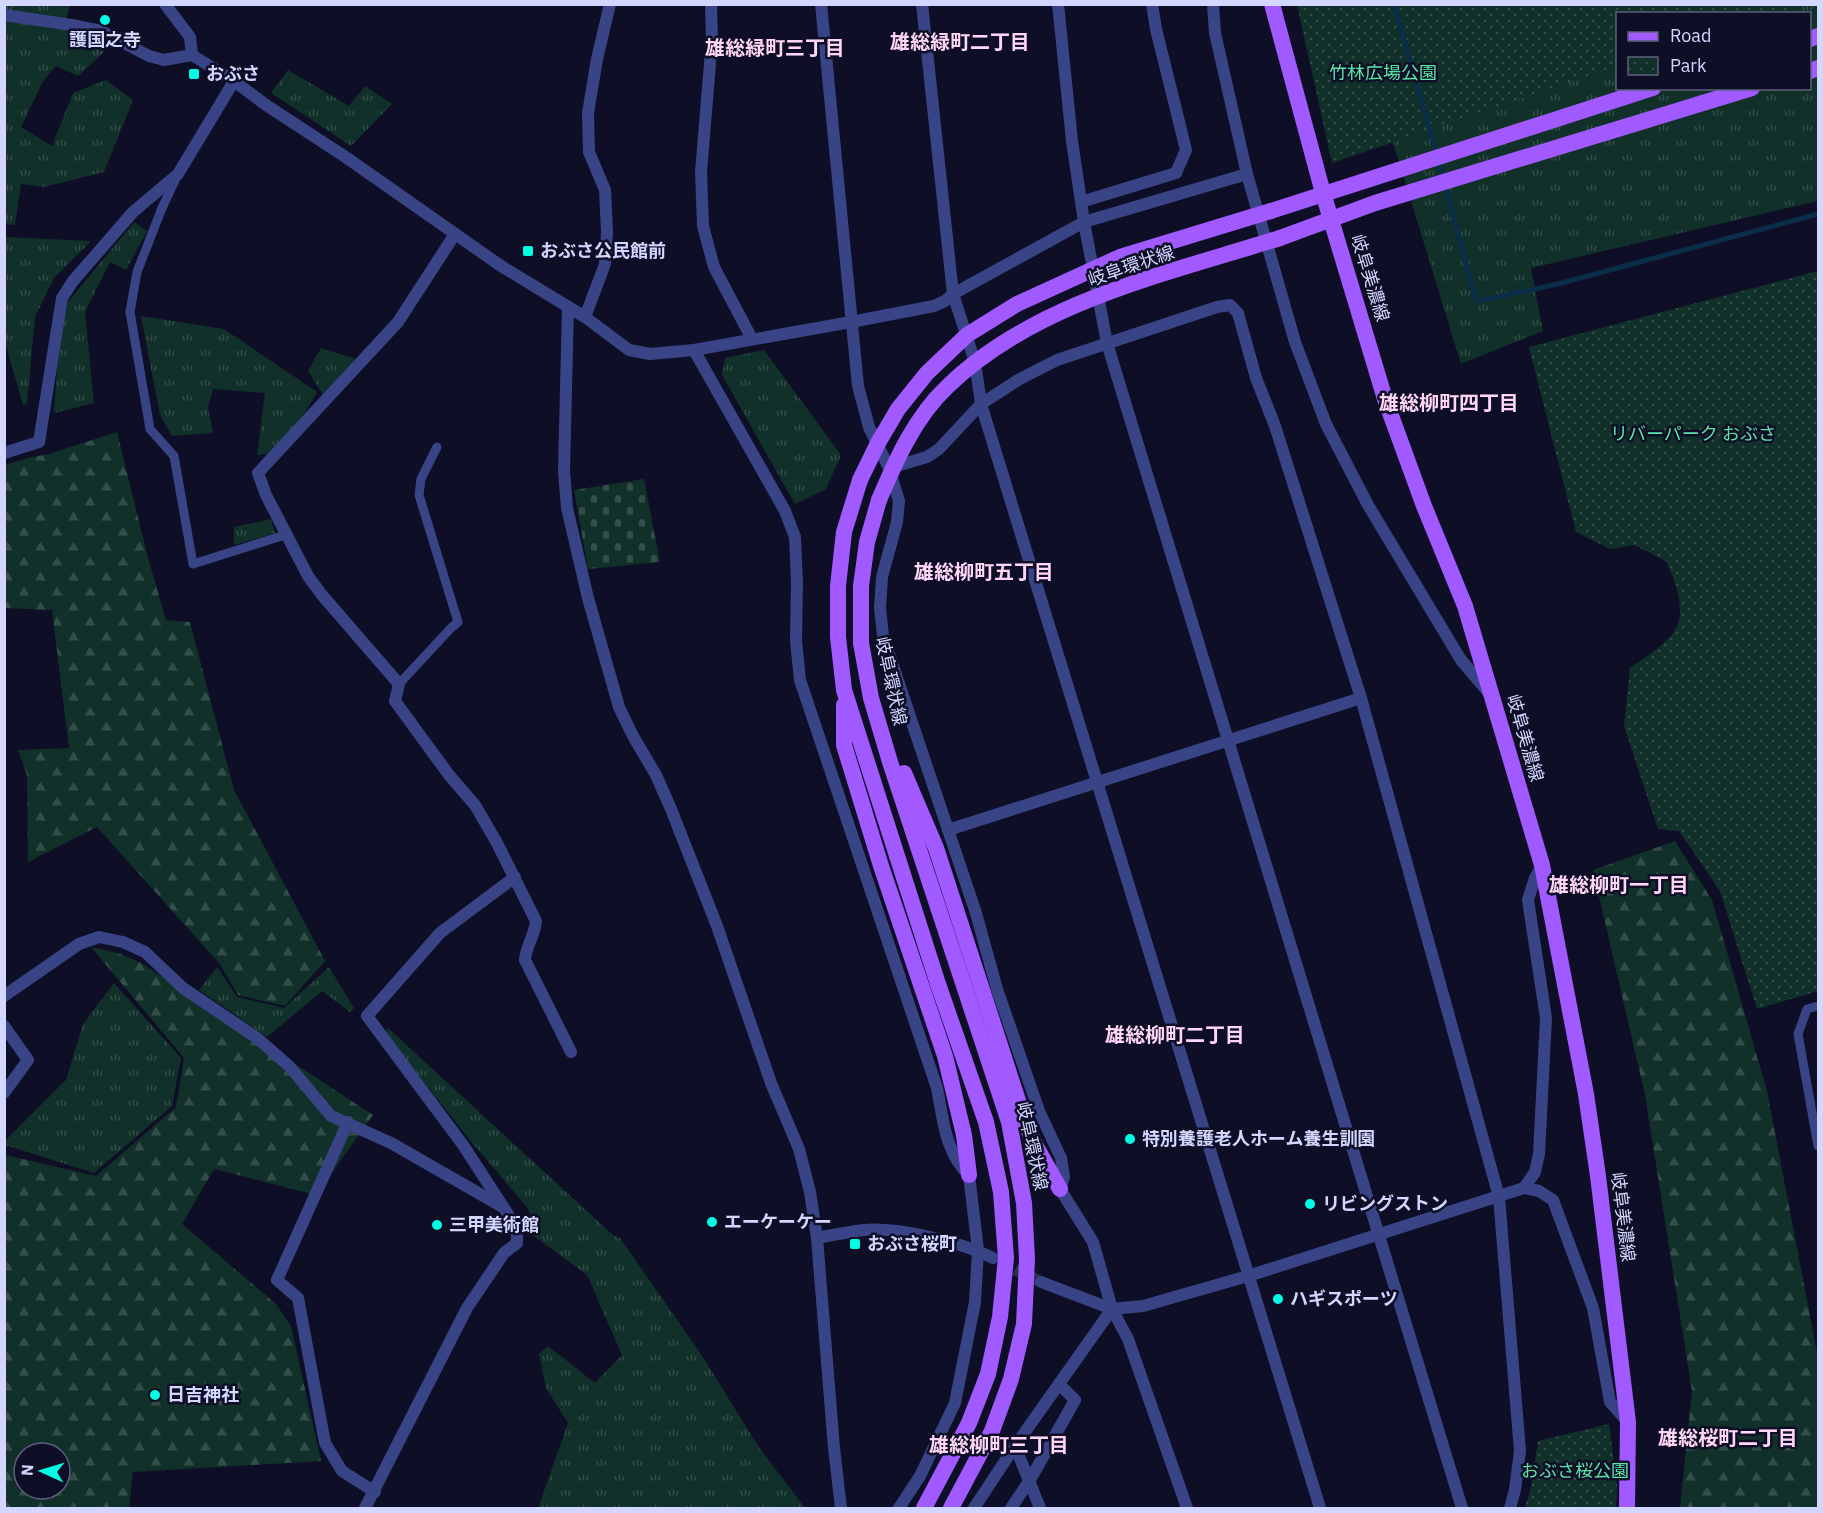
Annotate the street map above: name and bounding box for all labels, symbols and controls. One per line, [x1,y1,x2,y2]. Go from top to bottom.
legend [1616,12,1811,90]
marker: 護国之寺 [98,13,112,27]
text: Road [1670,24,1711,47]
place label: 護国之寺 [69,28,141,51]
district label: 雄総緑町二丁目 [890,28,1030,55]
district label: 雄総緑町三丁目 [705,34,845,61]
text: Park [1670,54,1707,77]
park label: 竹林広場公園 [1329,61,1437,84]
place label: おぶさ [206,62,260,85]
marker: おぶさ [187,67,201,81]
street label: 岐阜美濃線 [1346,231,1395,324]
place label: おぶさ公民館前 [540,239,666,262]
street label: 岐阜環状線 [1085,240,1177,291]
marker: おぶさ公民館前 [521,244,535,258]
district label: 雄総柳町四丁目 [1379,389,1519,416]
park label: リバーパーク おぶさ [1610,422,1776,445]
district label: 雄総柳町五丁目 [914,558,1054,585]
street label: 岐阜環状線 [871,634,912,727]
street label: 岐阜美濃線 [1502,691,1549,784]
district label: 雄総柳町一丁目 [1549,871,1689,898]
district label: 雄総柳町二丁目 [1105,1021,1245,1048]
street label: 岐阜環状線 [1012,1099,1053,1192]
place label: 特別養護老人ホーム養生訓園 [1142,1127,1375,1150]
marker: 特別養護老人ホーム養生訓園 [1123,1132,1137,1146]
street label: 岐阜美濃線 [1607,1171,1640,1263]
place label: リビングストン [1322,1192,1448,1215]
marker: リビングストン [1303,1197,1317,1211]
place label: エーケーケー [724,1210,832,1233]
place label: 三甲美術館 [449,1213,539,1236]
marker: エーケーケー [705,1215,719,1229]
marker: 三甲美術館 [430,1218,444,1232]
place label: おぶさ桜町 [867,1232,957,1255]
marker: おぶさ桜町 [848,1237,862,1251]
place label: ハギスポーツ [1290,1287,1398,1310]
marker: ハギスポーツ [1271,1292,1285,1306]
place label: 日吉神社 [167,1383,239,1406]
marker: 日吉神社 [148,1388,162,1402]
district label: 雄総桜町二丁目 [1658,1424,1798,1451]
district label: 雄総柳町三丁目 [929,1431,1069,1458]
north arrow [12,1441,72,1501]
park label: おぶさ桜公園 [1521,1459,1629,1482]
text: N [17,1463,37,1476]

